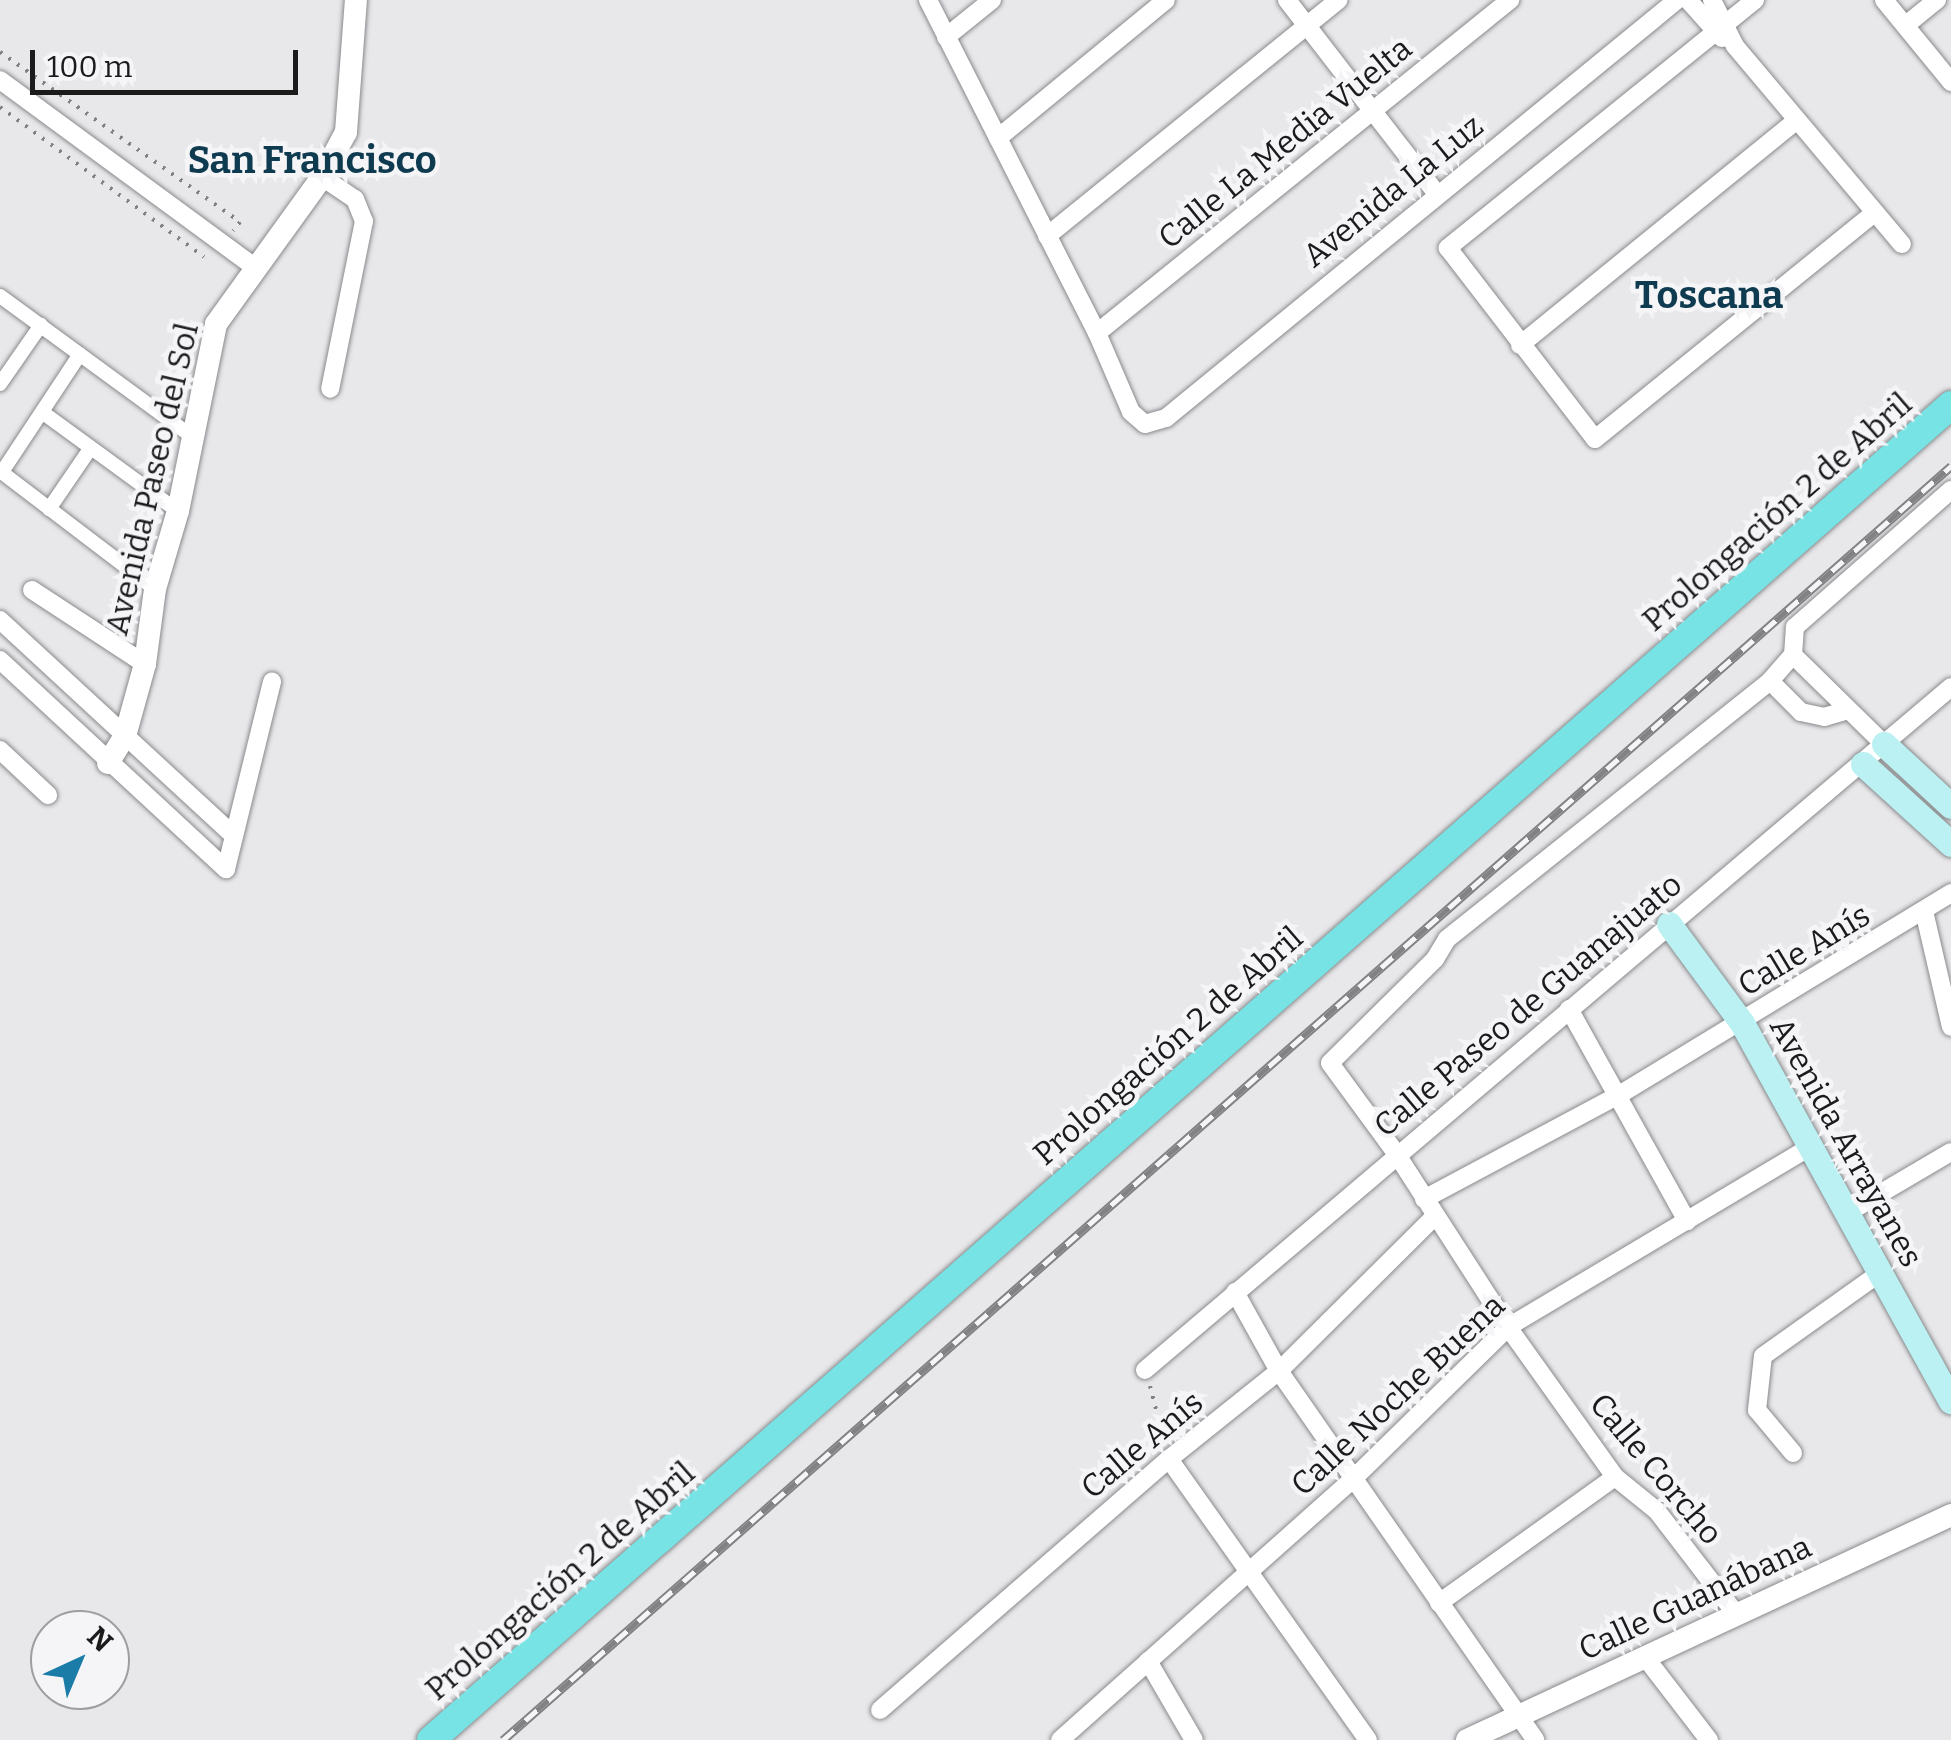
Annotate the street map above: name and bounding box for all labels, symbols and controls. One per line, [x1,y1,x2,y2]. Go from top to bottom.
street label: Calle La Media Vuelta [1151,29,1419,257]
scale bar [35,30,302,92]
text: 100 m [47,49,132,85]
street label: Avenida La Luz [1295,107,1491,275]
district label: San Francisco [187,138,437,184]
district label: Toscana [1635,273,1783,319]
street label: Avenida Paseo del Sol [97,319,207,639]
street label: Prolongación 2 de Abril [1635,385,1919,639]
street label: Calle Paseo de Guanajuato [1366,865,1690,1145]
street label: Calle Anís [1731,896,1877,1004]
street label: Prolongación 2 de Abril [1026,919,1310,1173]
street label: Avenida Arrayanes [1761,1010,1931,1274]
street label: Calle Noche Buena [1283,1286,1513,1504]
street label: Calle Anís [1073,1383,1211,1507]
street label: Calle Corcho [1582,1386,1730,1552]
street label: Prolongación 2 de Abril [418,1454,702,1708]
street label: Calle Guanábana [1573,1527,1817,1669]
north arrow [30,1610,130,1710]
text: N [81,1620,119,1659]

